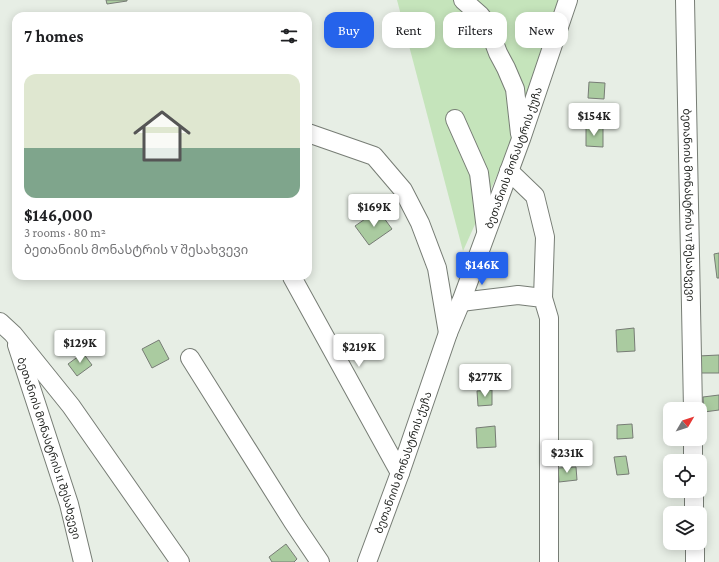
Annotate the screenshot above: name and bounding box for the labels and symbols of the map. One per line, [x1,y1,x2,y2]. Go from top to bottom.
street label: ბეთანიის მონასტრის ქუჩა [483,85,544,230]
pin: $154K [566,103,622,137]
street label: ბეთანიის მონასტრის VI შესახვევი [680,108,697,302]
pin: $169K [346,194,402,228]
pin: $146K [454,252,510,286]
pin: $129K [52,330,108,364]
pin: $219K [331,334,387,368]
street label: ბეთანიის მონასტრის II შესახვევი [15,355,83,540]
pin: $277K [457,364,513,398]
street label: ბეთანიის მონასტრის ქუჩა [372,390,434,535]
north arrow [663,402,707,446]
pin: $231K [539,440,595,474]

